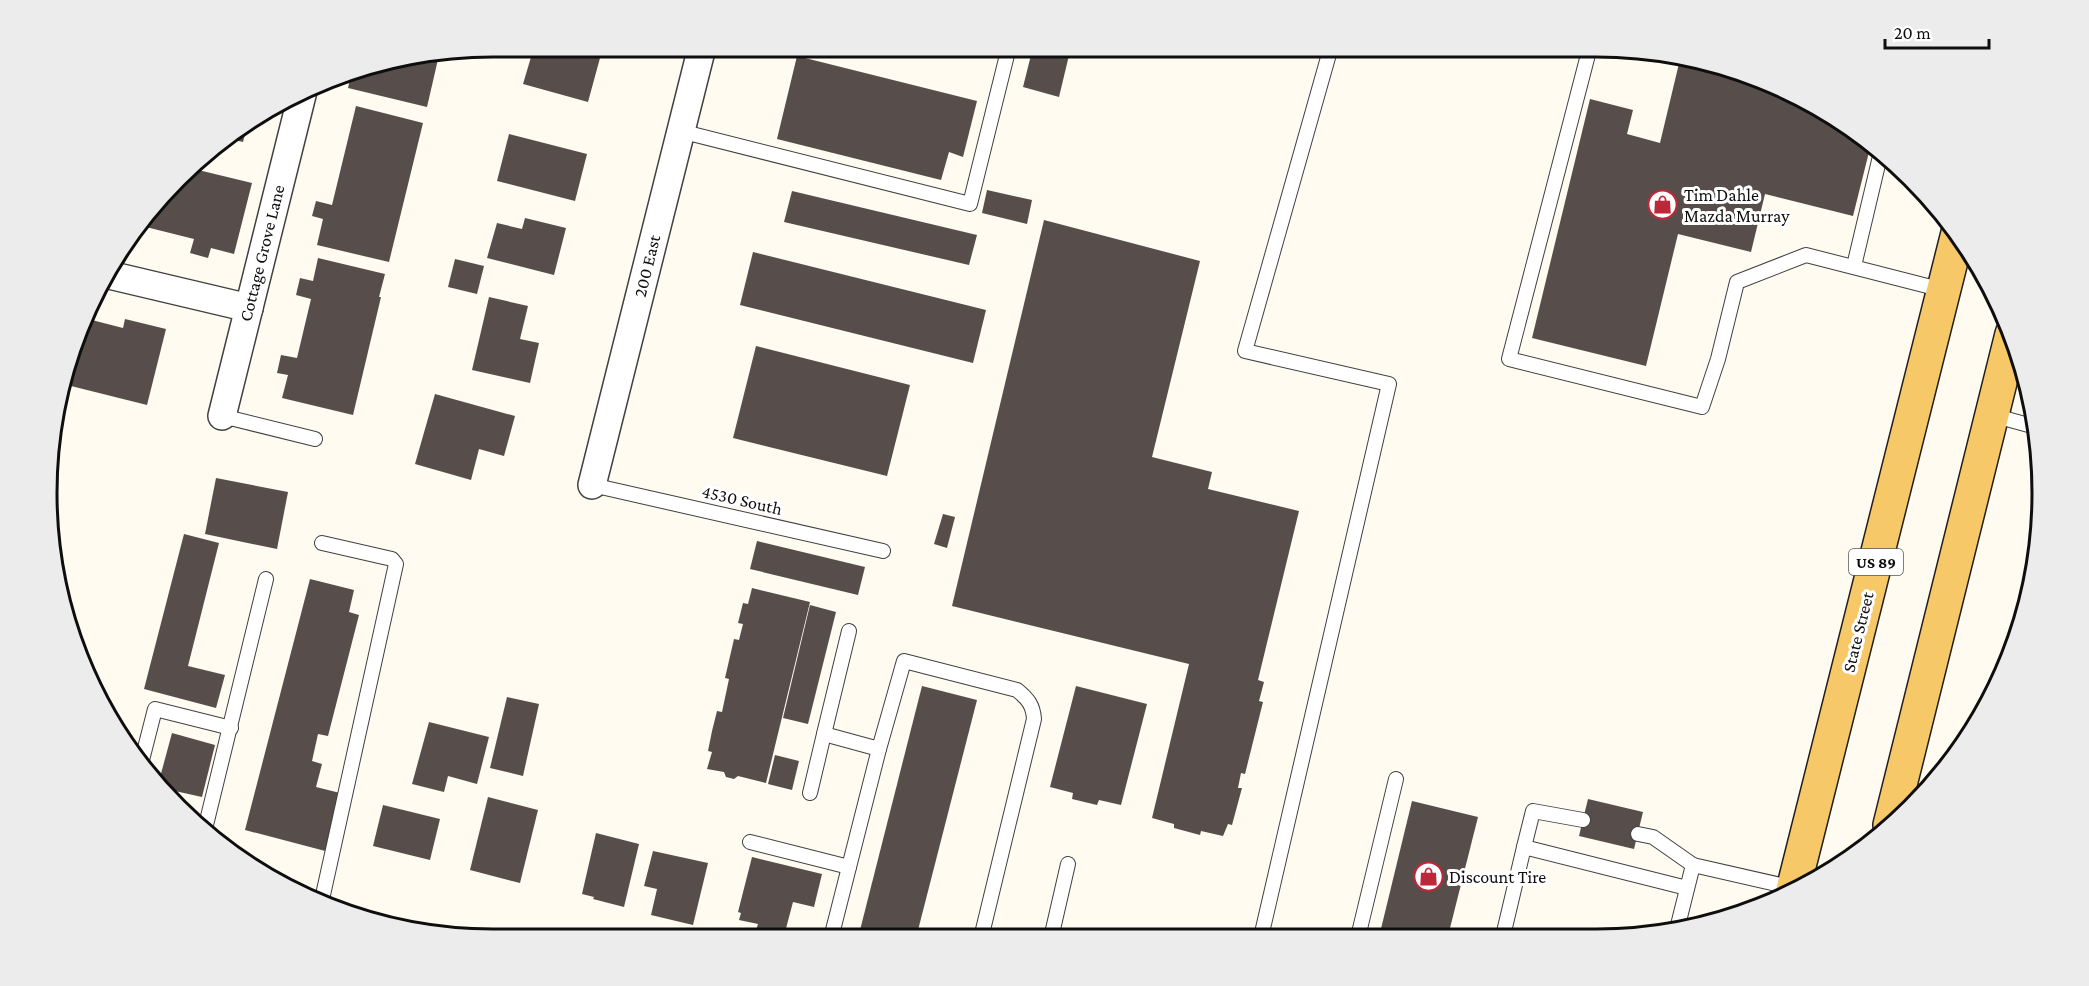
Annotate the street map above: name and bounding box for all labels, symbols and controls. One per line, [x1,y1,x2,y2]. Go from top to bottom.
scale bar [1885,12,1988,50]
text: 20 m [1894,23,1931,43]
street label: Cottage Grove Lane [235,183,289,323]
place label: Tim Dahle Mazda Murray [1684,185,1790,226]
shop icon: Tim Dahle Mazda Murray [1647,189,1679,221]
street label: 200 East [630,232,665,299]
street label: 4530 South [700,481,784,519]
road number: US 89 [1849,549,1903,575]
street label: State Street [1838,589,1878,674]
shop icon: Discount Tire [1412,861,1444,893]
place label: Discount Tire [1449,867,1546,887]

